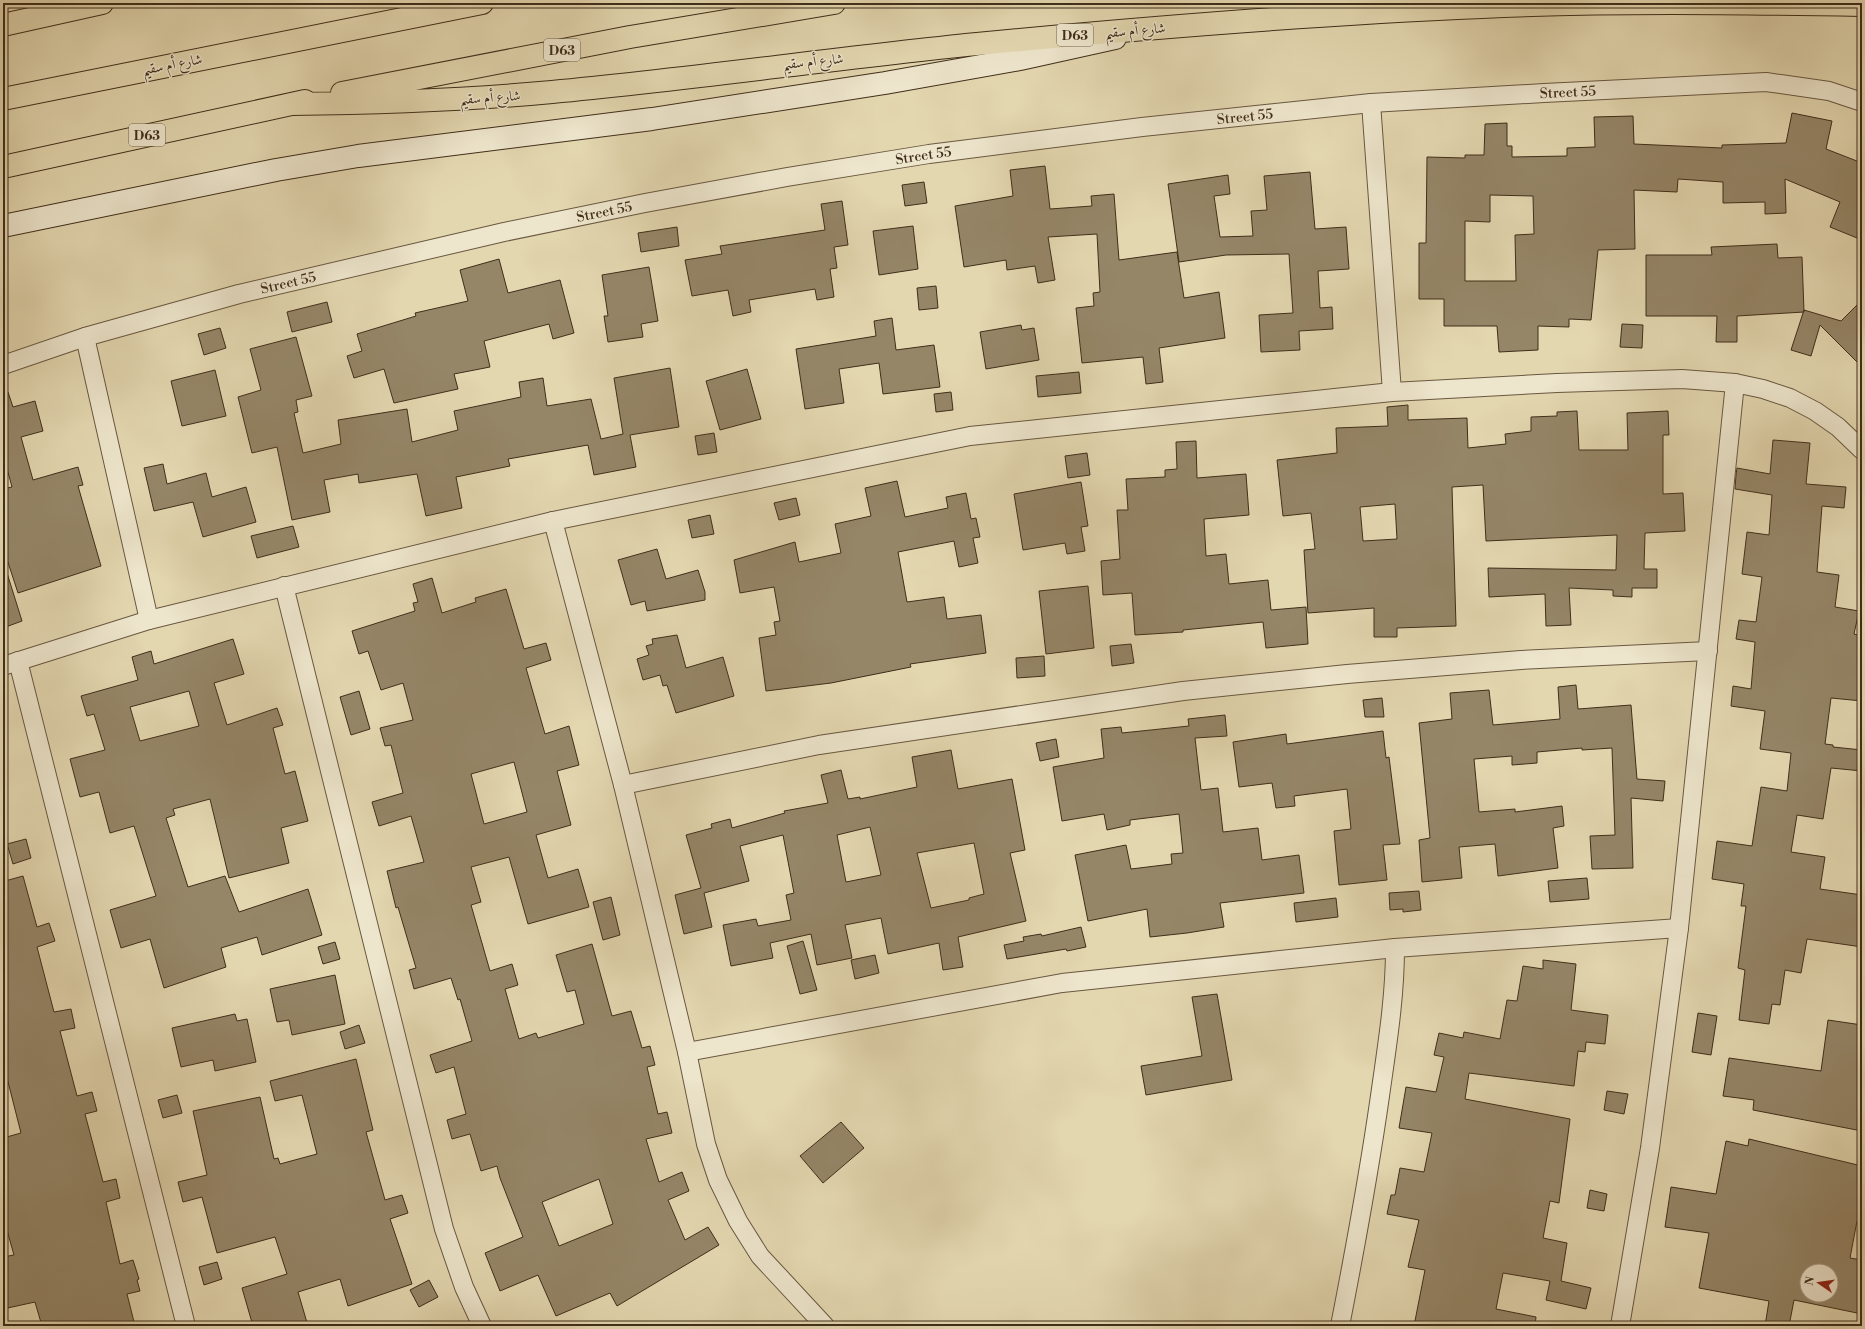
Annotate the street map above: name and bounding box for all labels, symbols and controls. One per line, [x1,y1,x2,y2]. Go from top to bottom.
street label: شارع أم سقيم [1104,17,1167,47]
road number: D63 [1057,24,1093,46]
road number: D63 [544,39,580,61]
street label: شارع أم سقيم [140,48,205,84]
street label: شارع أم سقيم [782,48,845,78]
street label: Street 55 [1539,82,1597,103]
street label: شارع أم سقيم [459,85,521,113]
street label: Street 55 [1216,105,1274,129]
road number: D63 [129,124,165,146]
street label: Street 55 [894,143,953,169]
street label: Street 55 [575,198,634,227]
street label: Street 55 [259,268,318,299]
north arrow [1799,1263,1839,1303]
text: N [1802,1275,1818,1287]

